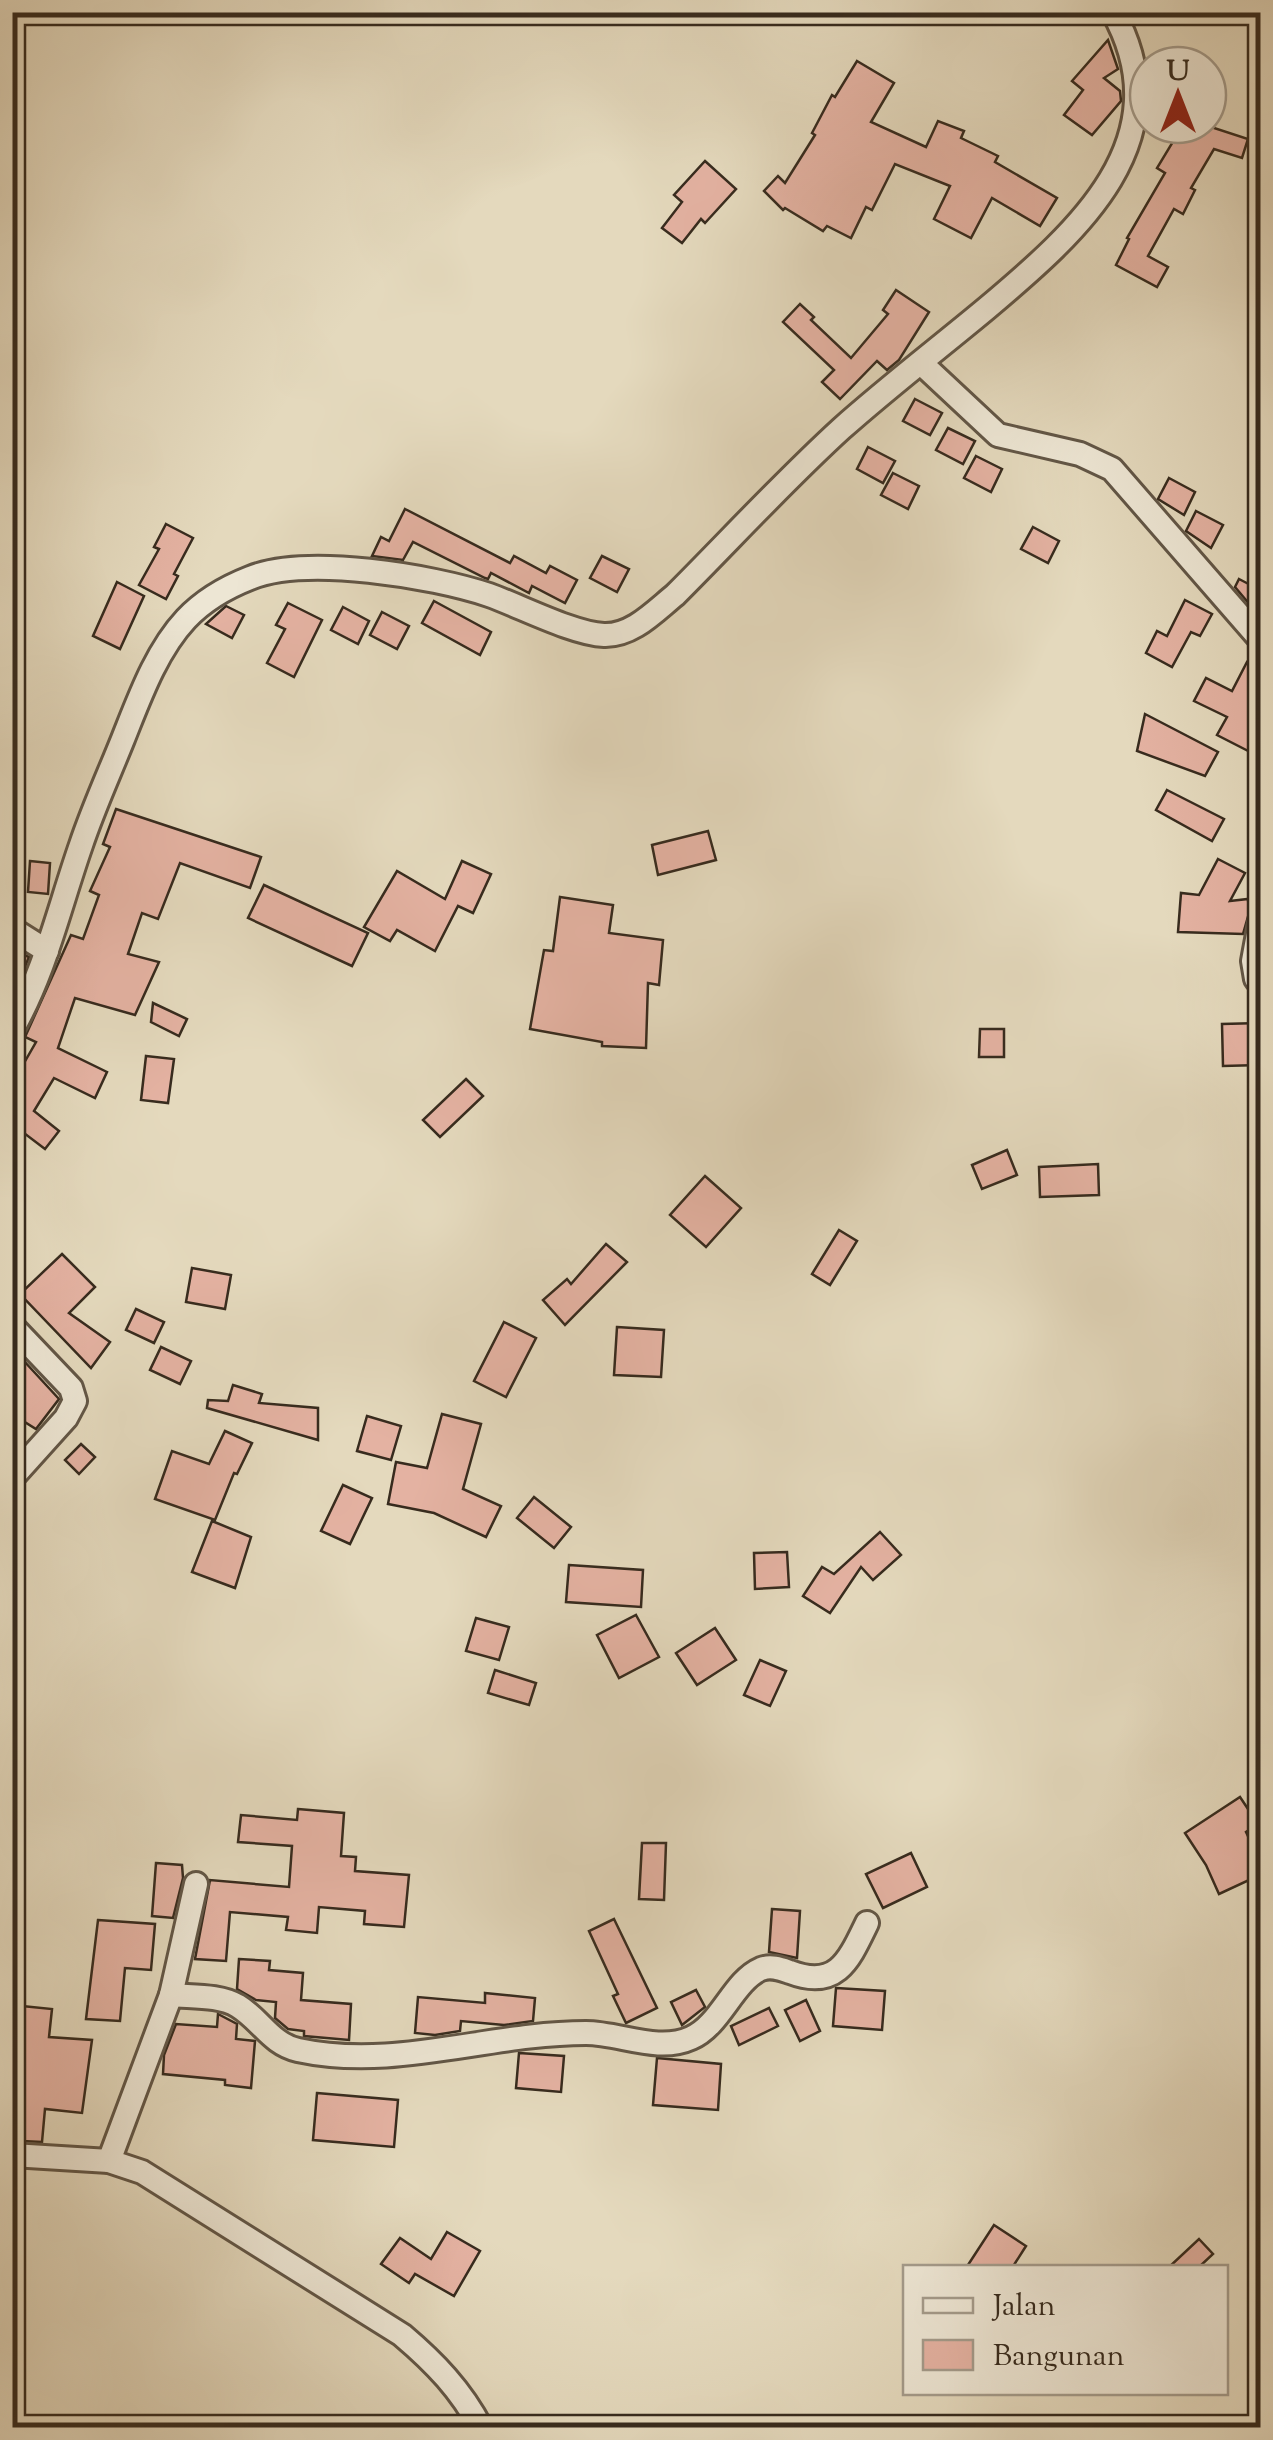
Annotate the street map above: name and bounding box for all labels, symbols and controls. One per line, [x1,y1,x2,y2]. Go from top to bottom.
north arrow [1128,45,1228,145]
text: U [1167,53,1190,93]
legend [903,2265,1228,2395]
text: Jalan [991,2286,1056,2329]
text: Bangunan [993,2336,1125,2379]

